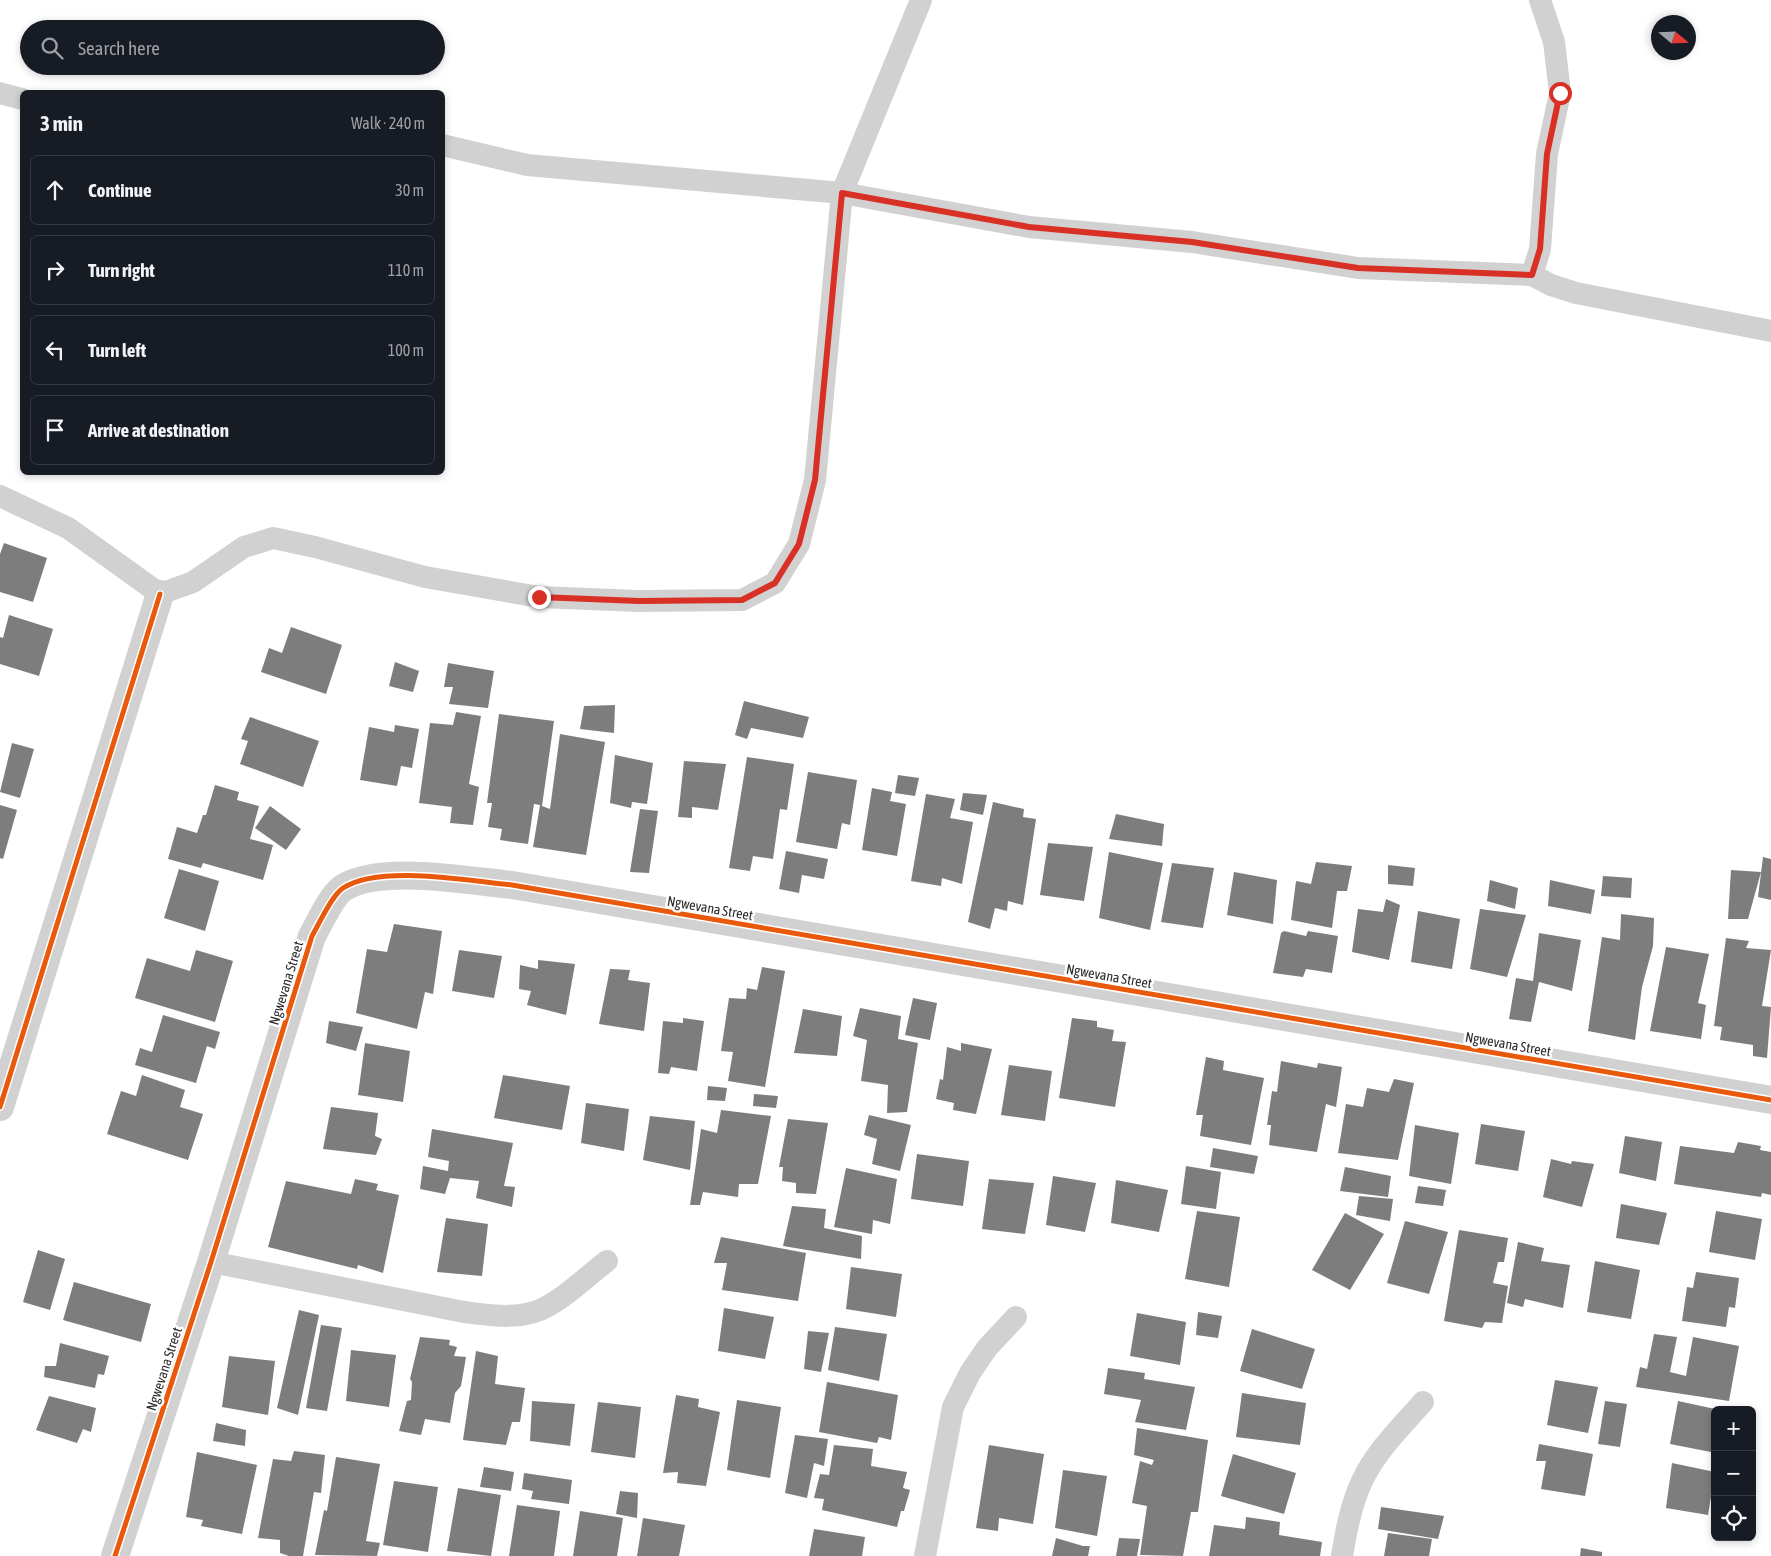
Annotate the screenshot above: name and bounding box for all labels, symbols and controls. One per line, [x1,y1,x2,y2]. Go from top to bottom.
north arrow [1651,15,1696,60]
search box [20,20,445,75]
icon: search [38,34,66,62]
text: Search here [78,37,160,59]
route start [1549,82,1572,105]
text: 3 min [40,111,83,135]
text: Walk · 240 m [351,114,425,132]
icon: ahead [41,176,69,204]
text: Continue [88,179,152,201]
text: 30 m [395,181,424,199]
icon: right [41,256,69,284]
text: Turn right [88,259,155,281]
text: 110 m [388,261,424,279]
icon: left [41,336,69,364]
text: Turn left [88,339,146,361]
text: 100 m [388,341,424,359]
icon: arrive [41,416,69,444]
text: Arrive at destination [88,419,229,441]
route end [528,586,551,609]
street label: Ngwevana Street [666,893,754,923]
street label: Ngwevana Street [266,939,306,1027]
street label: Ngwevana Street [1065,961,1153,991]
street label: Ngwevana Street [1464,1029,1552,1059]
street label: Ngwevana Street [143,1325,185,1413]
map controls [1711,1406,1756,1541]
button: + [1711,1406,1756,1451]
button: − [1711,1451,1756,1496]
button: locate [1711,1496,1756,1541]

